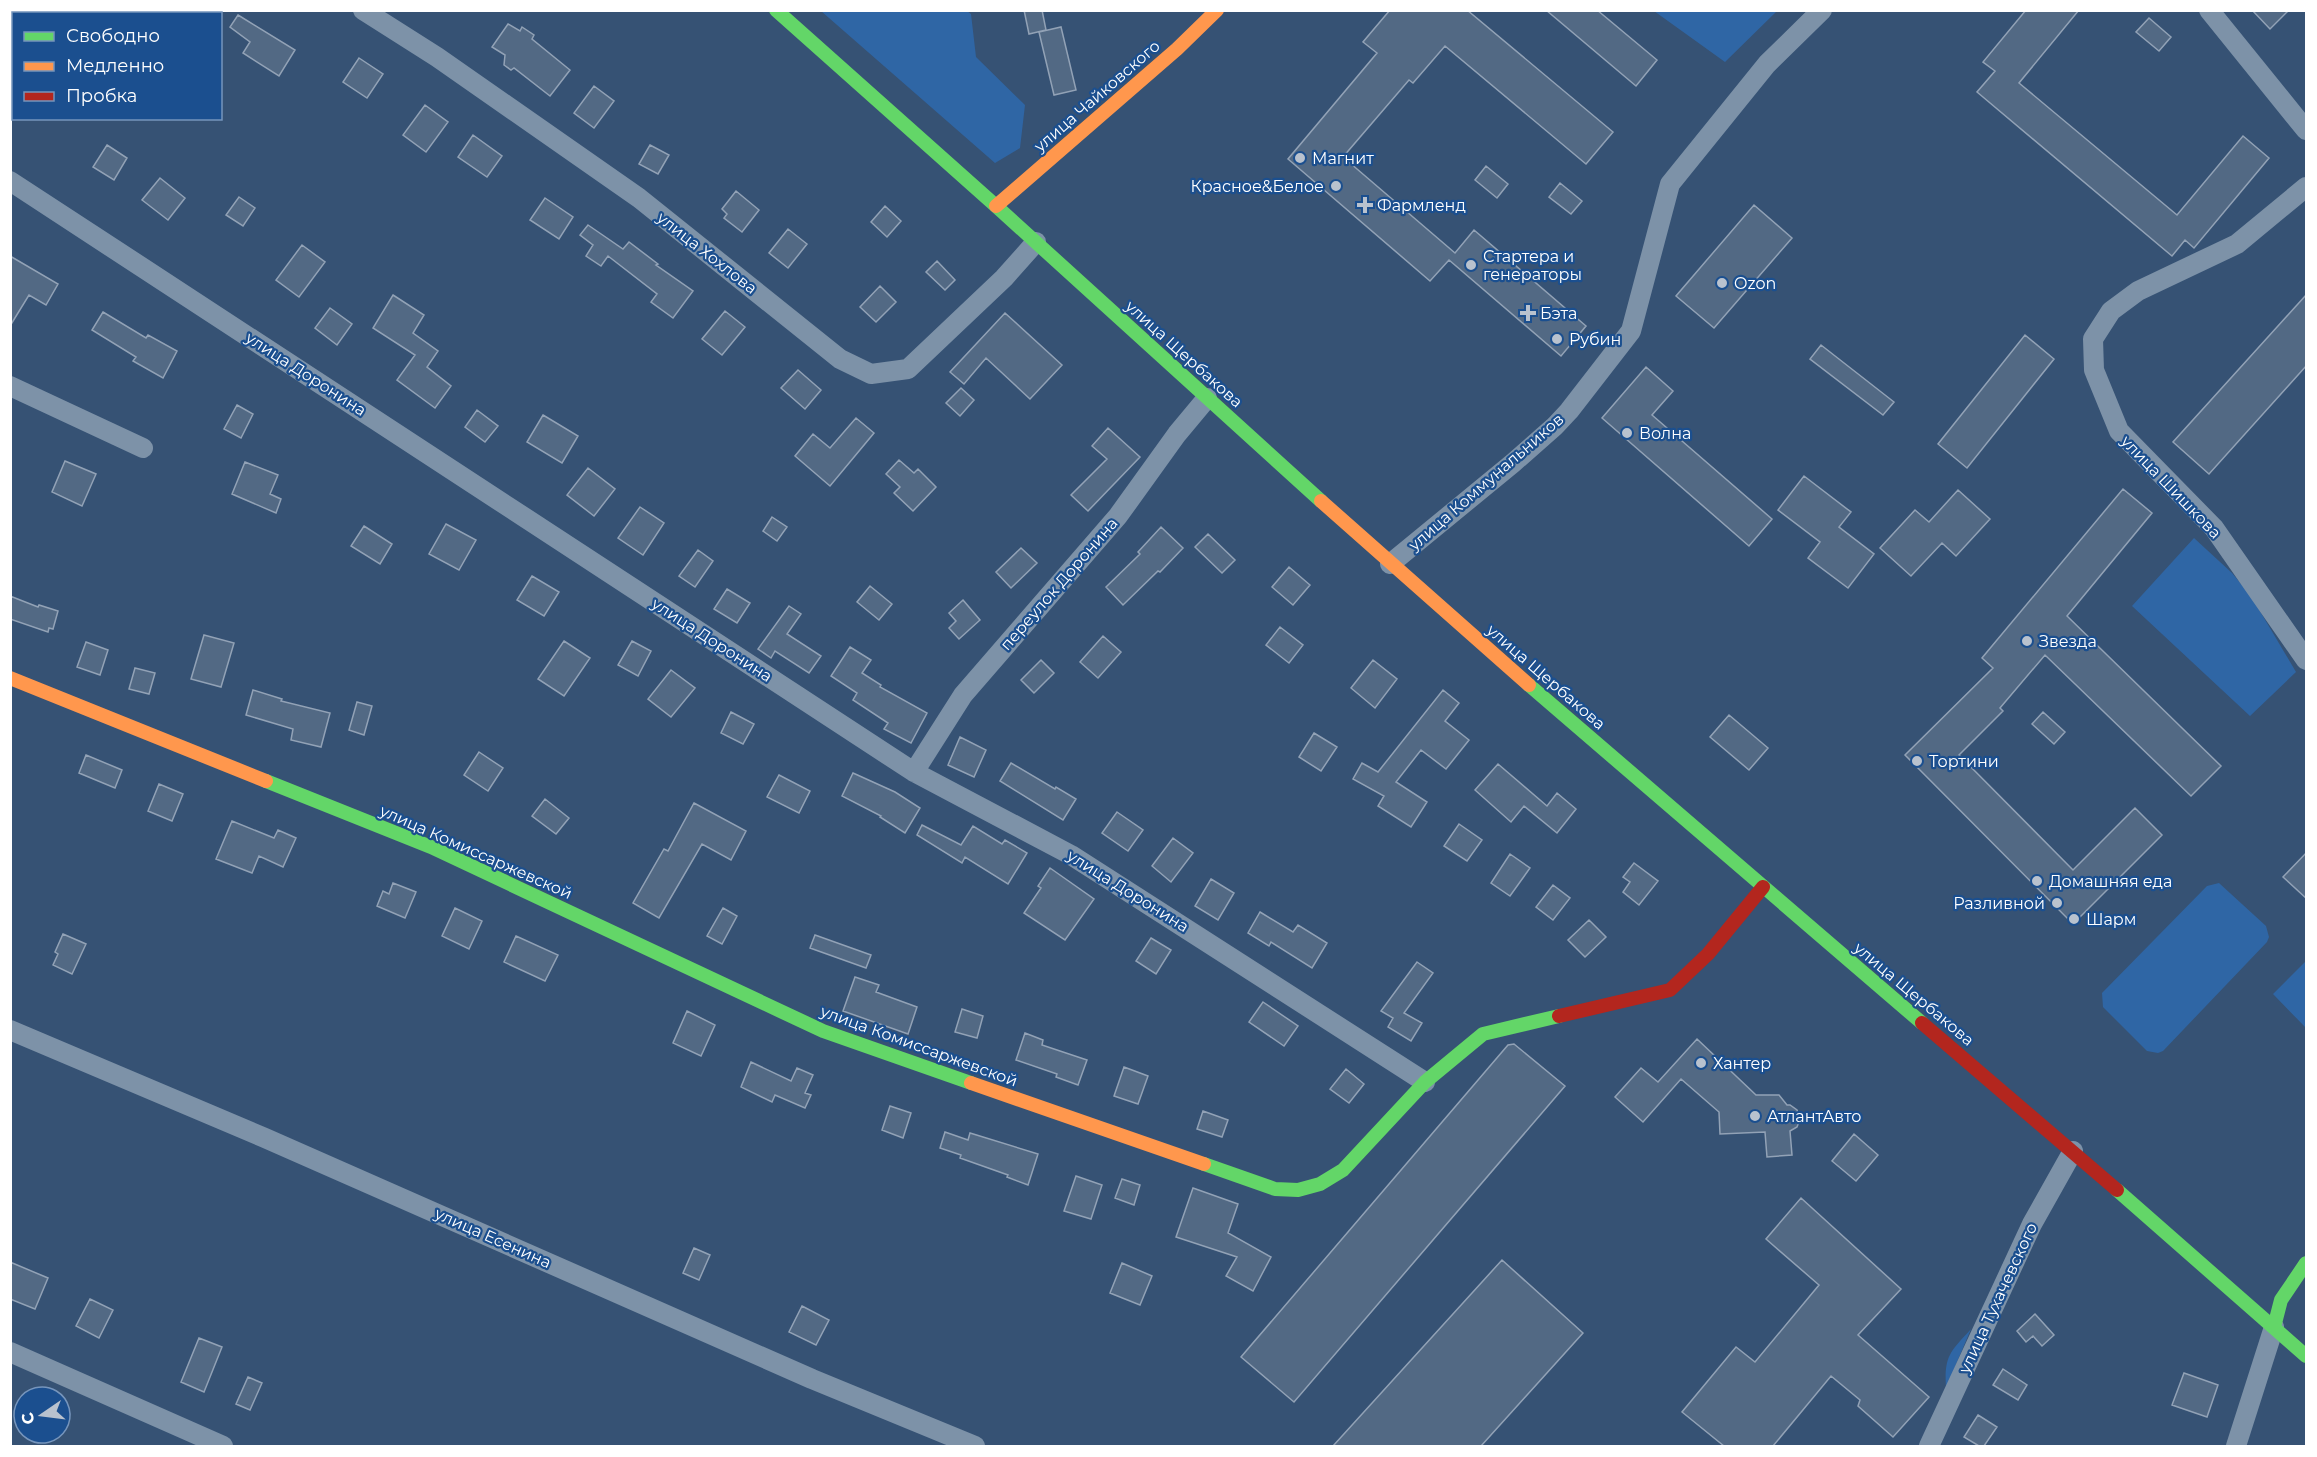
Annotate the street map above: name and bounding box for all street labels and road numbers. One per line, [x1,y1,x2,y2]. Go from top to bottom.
street label: улица Чайковского [1029,36,1164,156]
street label: улица Хохлова [652,207,761,298]
street label: улица Щербакова [1121,296,1246,411]
street label: улица Доронина [241,327,370,420]
street label: улица Коммунальников [1404,409,1567,555]
street label: улица Шишкова [2116,431,2225,542]
street label: переулок Доронина [996,514,1122,654]
street label: улица Доронина [647,593,776,686]
street label: улица Щербакова [1482,620,1609,734]
street label: улица Комиссаржевской [376,801,575,903]
street label: улица Доронина [1063,845,1192,936]
street label: улица Щербакова [1849,938,1978,1050]
street label: улица Комиссаржевской [817,1001,1020,1091]
street label: улица Есенина [431,1203,554,1272]
street label: улица Тухачевского [1954,1220,2041,1377]

